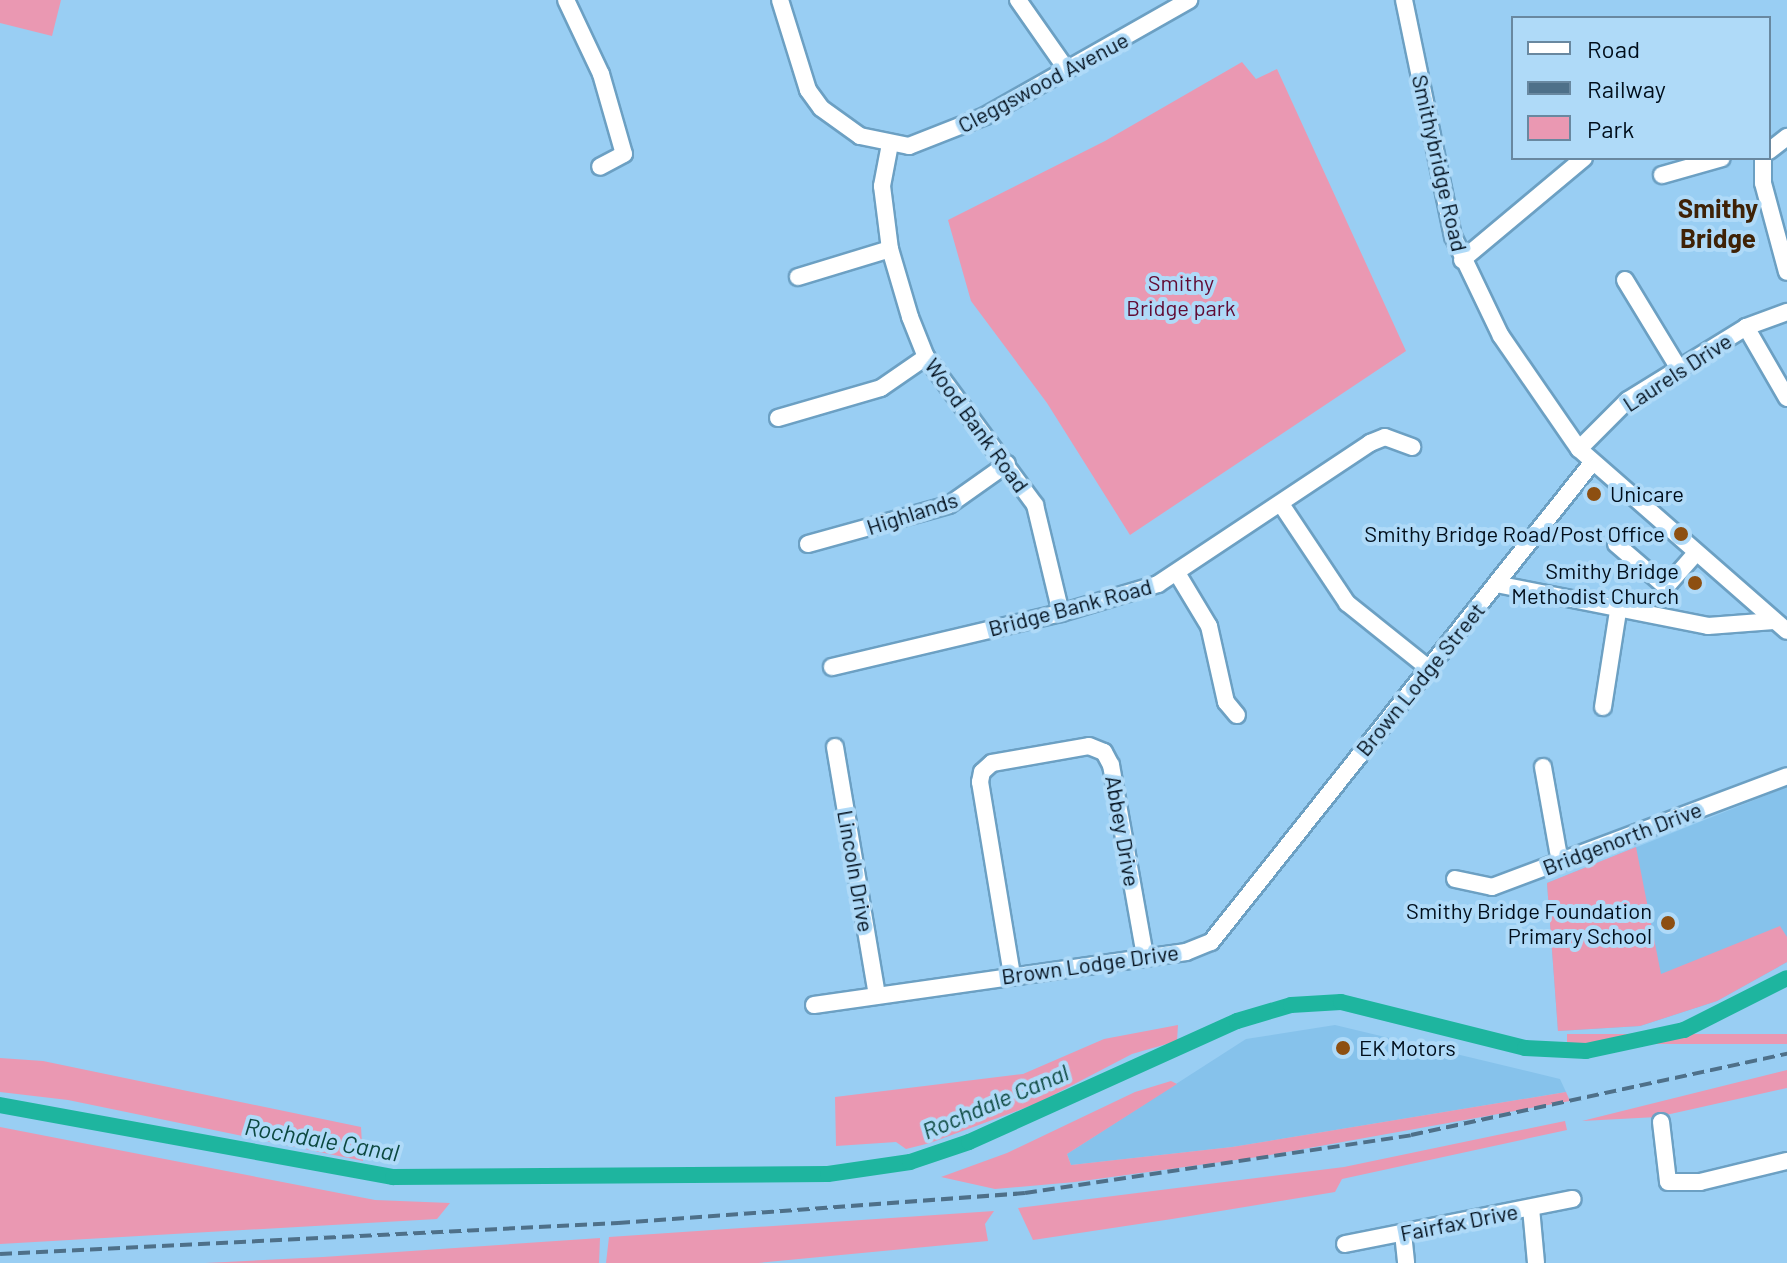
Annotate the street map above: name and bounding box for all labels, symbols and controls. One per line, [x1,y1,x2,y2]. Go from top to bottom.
legend [1511,16,1771,160]
street label: Cleggswood Avenue [953,26,1133,138]
text: Road [1587,34,1640,63]
street label: Smithybridge Road [1407,72,1473,254]
text: Railway [1587,74,1666,103]
text: Park [1587,114,1634,143]
district label: Smithy Bridge [1678,192,1758,254]
park label: Smithy Bridge park [1126,269,1236,320]
street label: Laurels Drive [1618,327,1736,417]
street label: Wood Bank Road [919,353,1035,497]
place label: Unicare [1610,481,1684,507]
marker: Unicare [1585,485,1603,503]
street label: Highlands [863,486,961,540]
place label: Smithy Bridge Road/Post Office [1364,521,1665,547]
marker: Smithy Bridge Road/Post Office [1672,525,1690,543]
place label: Smithy Bridge Methodist Church [1511,557,1679,608]
street label: Bridge Bank Road [985,572,1155,642]
marker: Smithy Bridge Methodist Church [1686,574,1704,592]
street label: Brown Lodge Street [1350,597,1490,761]
street label: Abbey Drive [1100,773,1146,889]
street label: Bridgenorth Drive [1539,796,1705,880]
street label: Lincoln Drive [832,808,880,934]
place label: Smithy Bridge Foundation Primary School [1406,897,1652,948]
marker: Smithy Bridge Foundation Primary School [1659,914,1677,932]
street label: Brown Lodge Drive [1000,938,1180,990]
place label: EK Motors [1359,1035,1456,1061]
marker: EK Motors [1334,1039,1352,1057]
water label: Rochdale Canal [917,1057,1073,1145]
water label: Rochdale Canal [243,1111,401,1167]
street label: Fairfax Drive [1398,1198,1520,1246]

